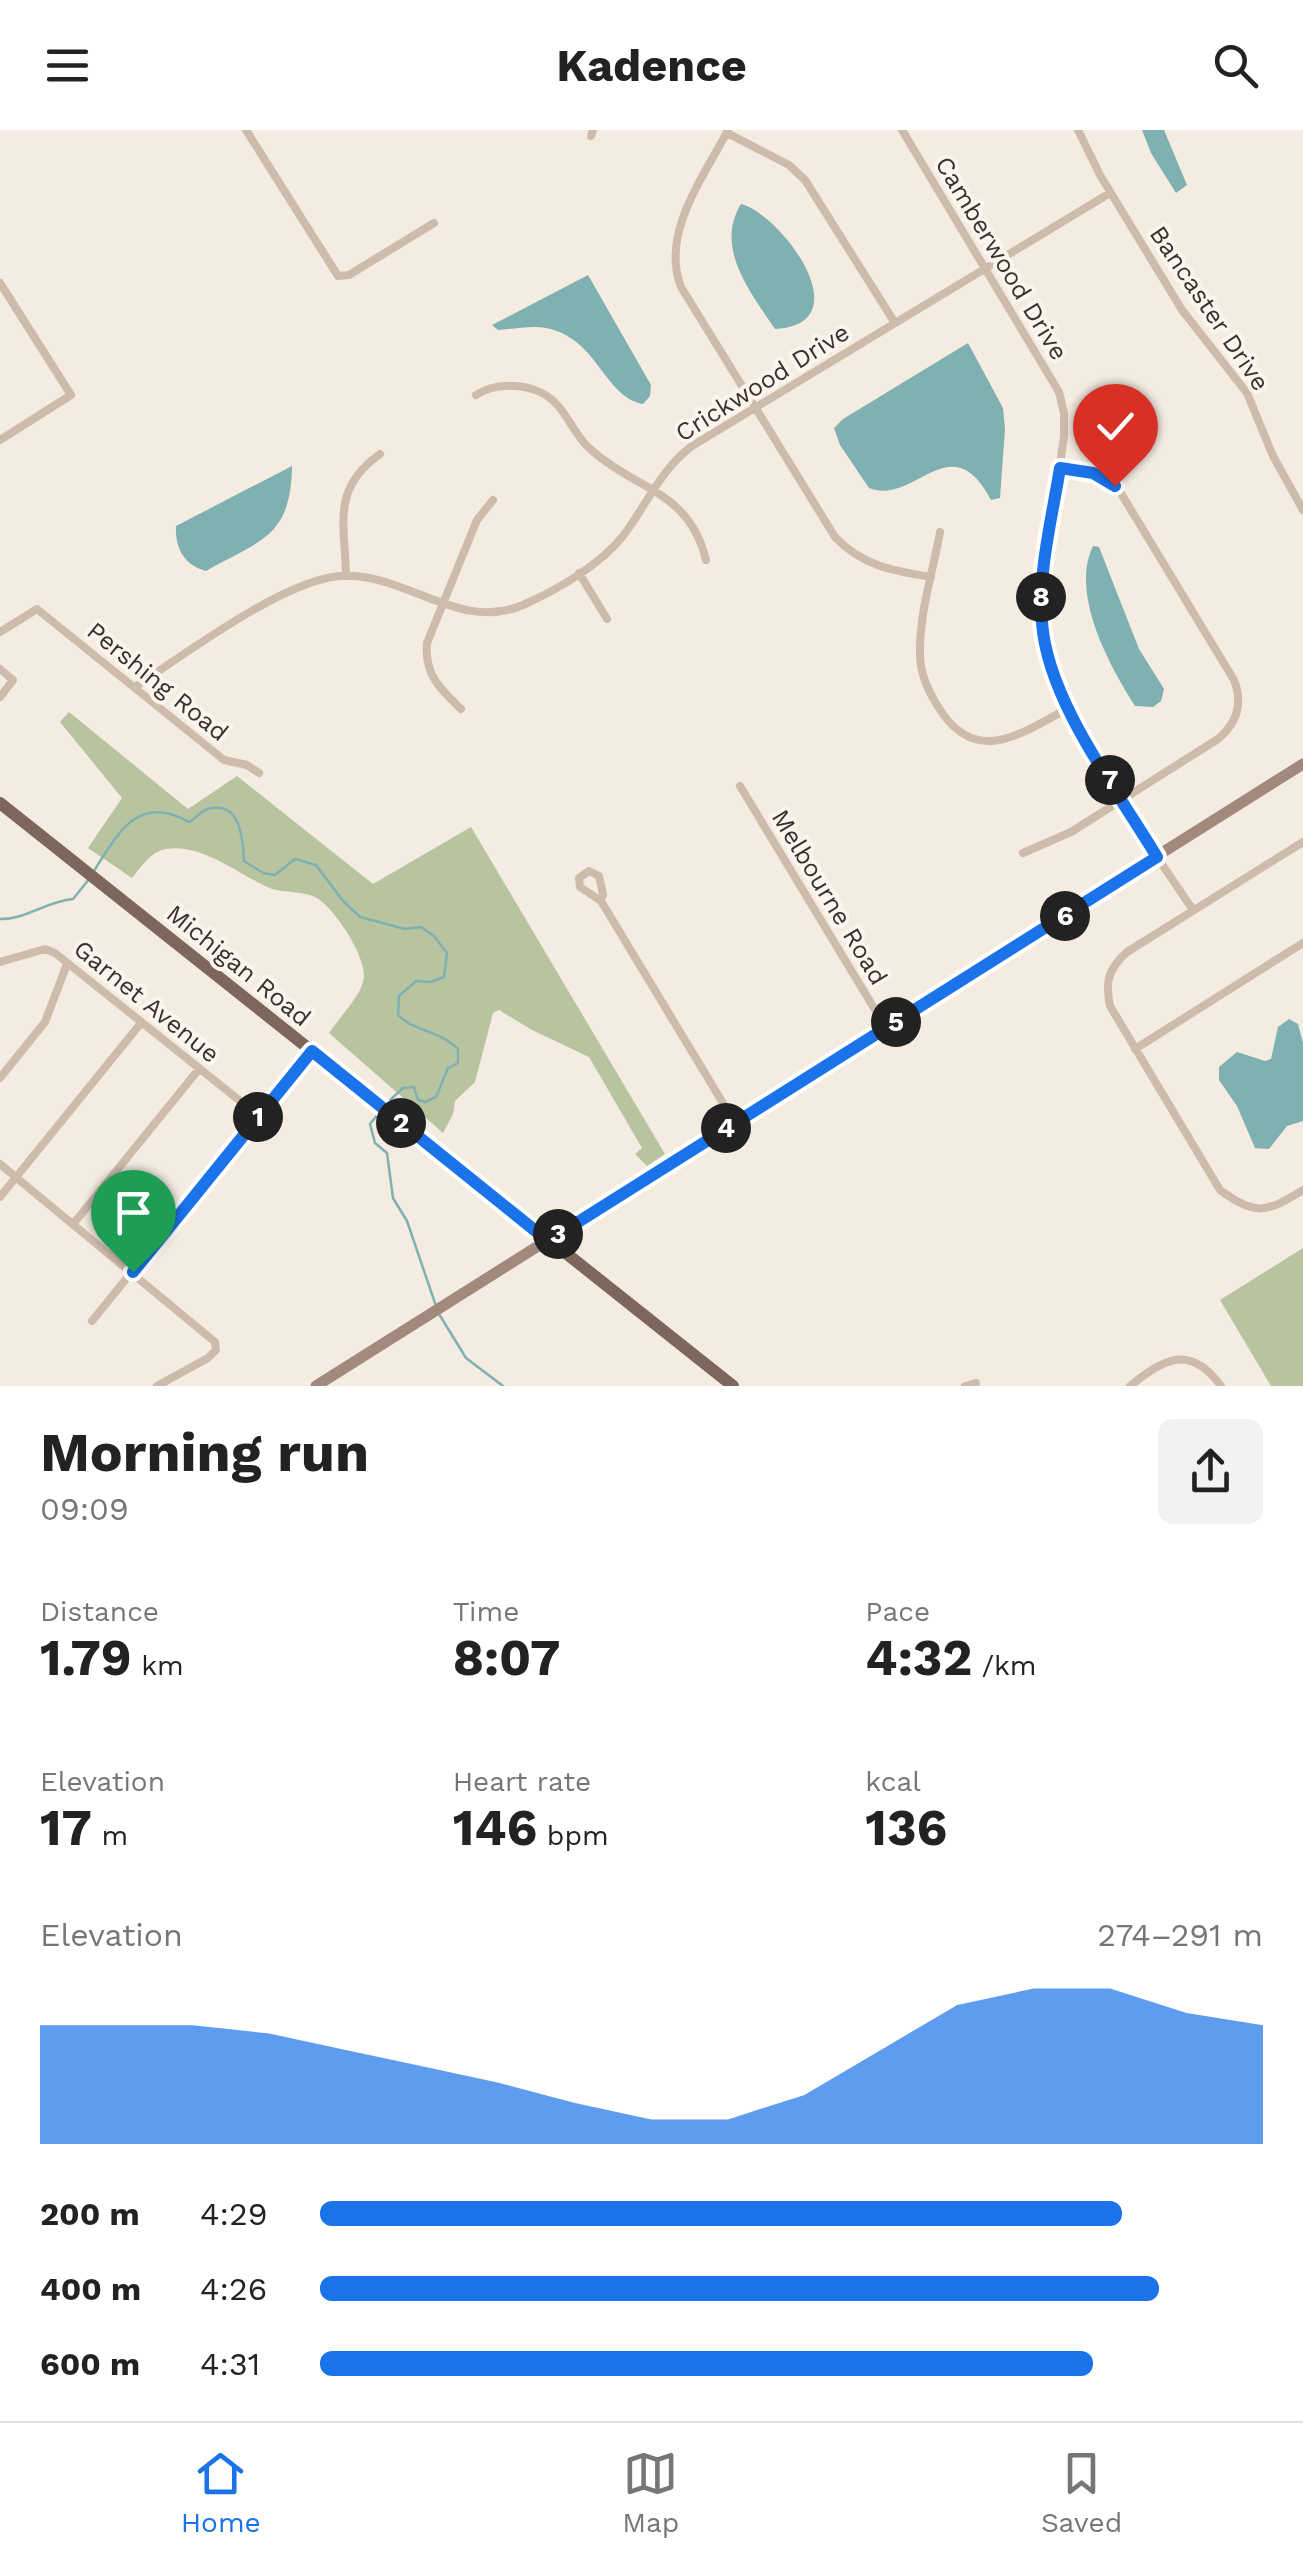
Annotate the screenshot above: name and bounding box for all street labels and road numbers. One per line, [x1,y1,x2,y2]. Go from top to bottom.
street label: Camberwood Drive [929,151,1074,365]
street label: Bancaster Drive [1144,220,1275,396]
street label: Crickwood Drive [670,317,854,447]
street label: Pershing Road [81,616,234,747]
street label: Melbourne Road [766,805,893,990]
street label: Michigan Road [161,899,316,1032]
street label: Garnet Avenue [68,934,225,1069]

